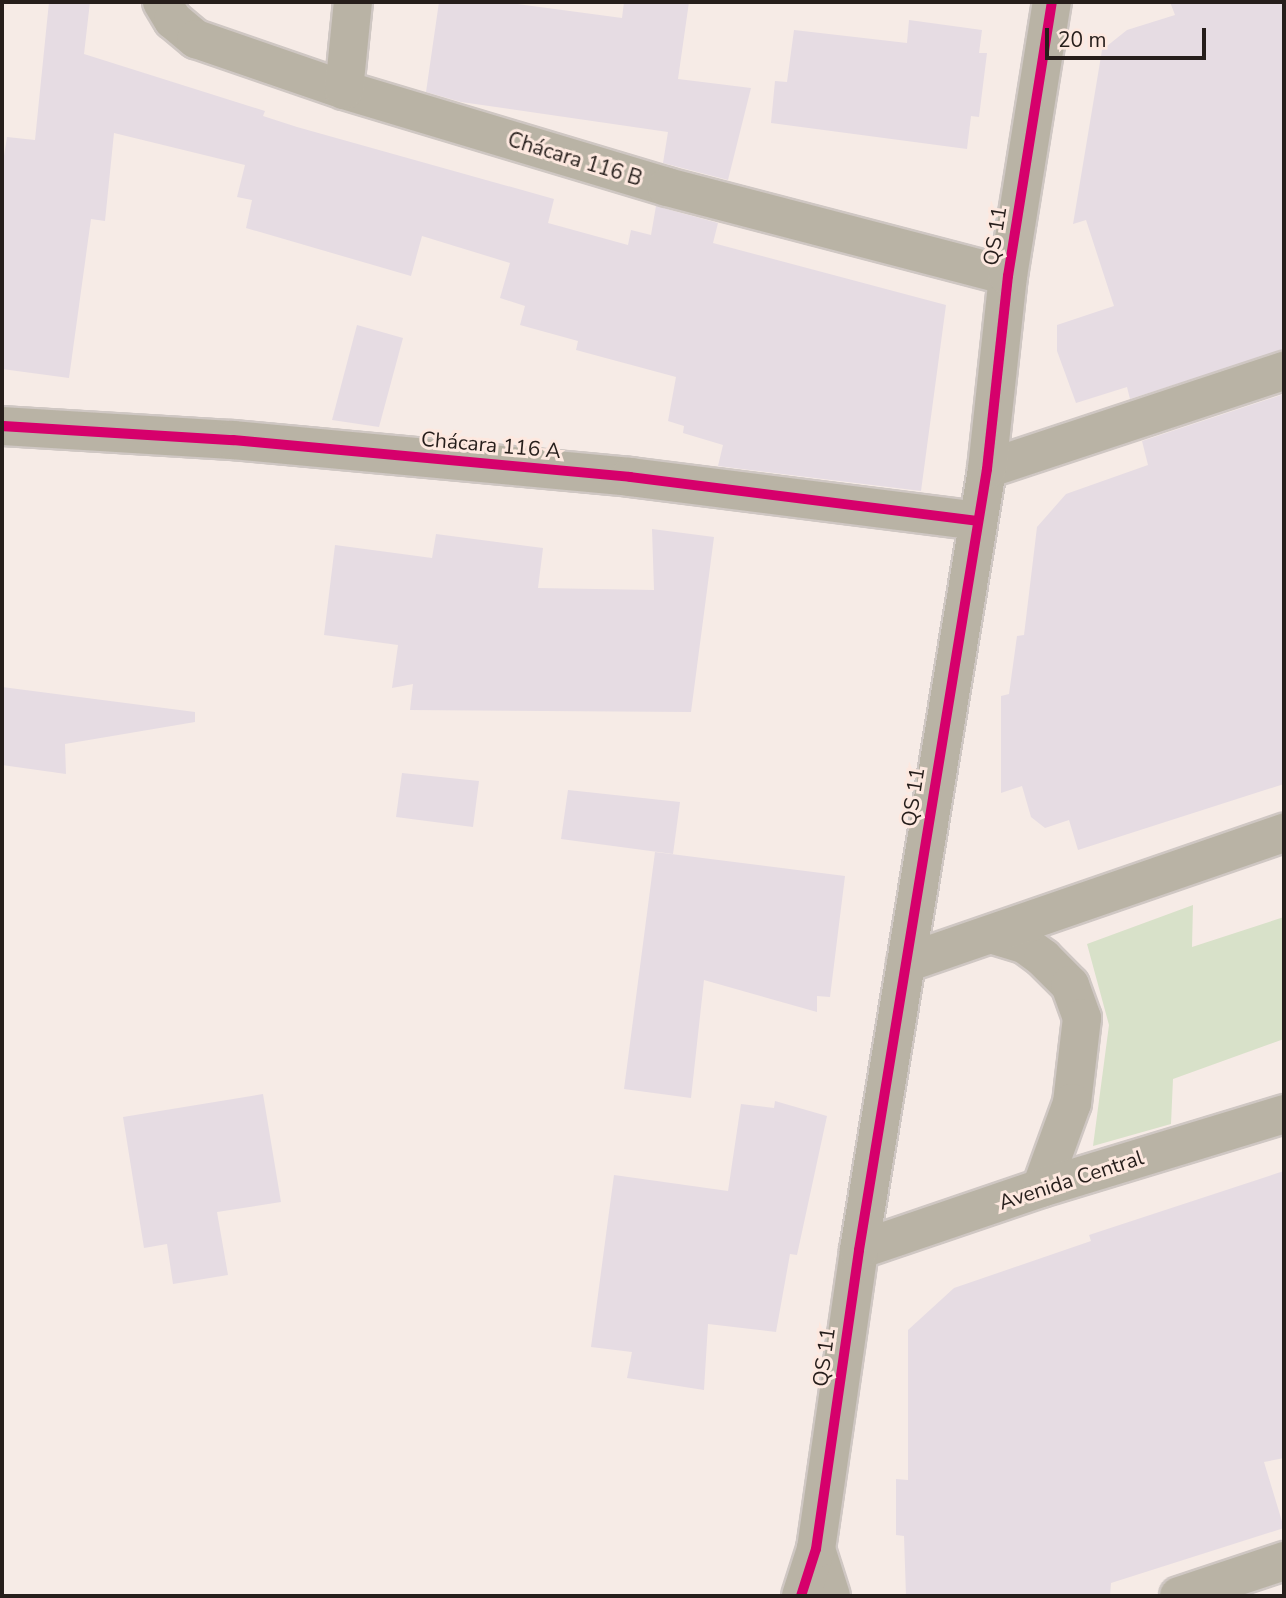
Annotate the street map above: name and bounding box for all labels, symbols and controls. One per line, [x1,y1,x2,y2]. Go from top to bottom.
scale bar [1048,14,1209,58]
text: 20 m [1058,26,1107,54]
street label: Chácara 116 B [505,127,645,191]
street label: QS 11 [978,205,1012,267]
street label: Chácara 116 A [420,426,562,464]
street label: QS 11 [896,766,930,828]
street label: Avenida Central [995,1145,1147,1215]
street label: QS 11 [807,1326,841,1388]

